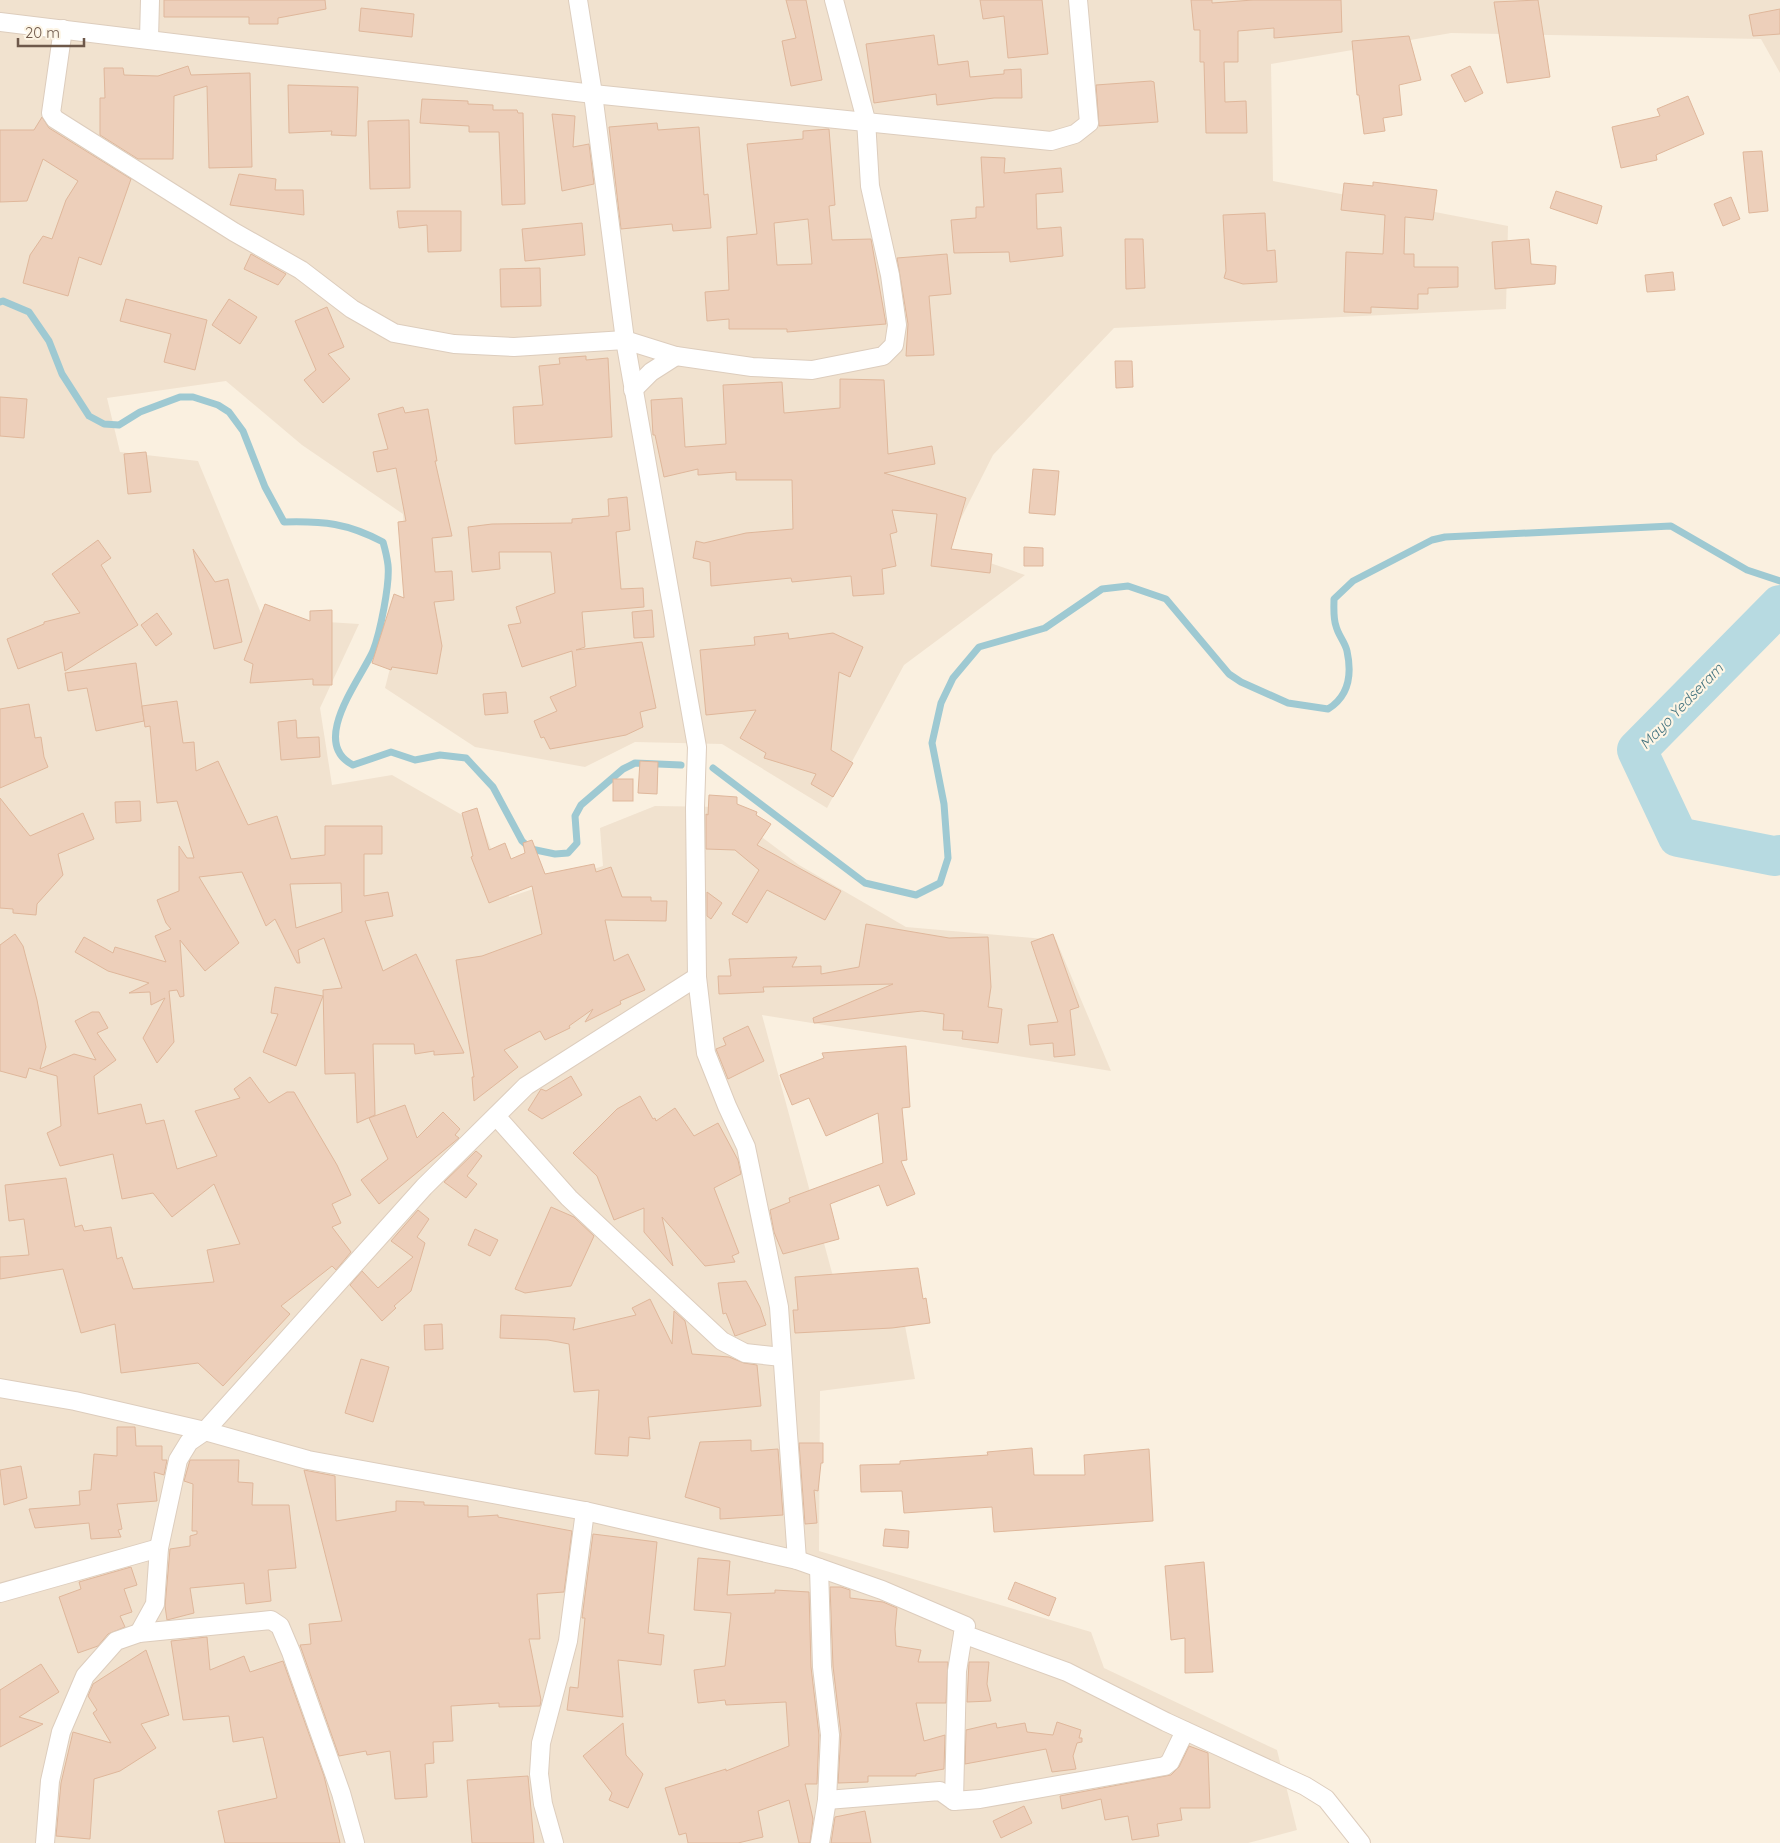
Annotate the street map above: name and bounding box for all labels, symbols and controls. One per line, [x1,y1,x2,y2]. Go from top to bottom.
scale bar [18,15,84,47]
text: 20 m [25,23,60,42]
water label: Mayo Yedseram [1635,659,1727,753]

